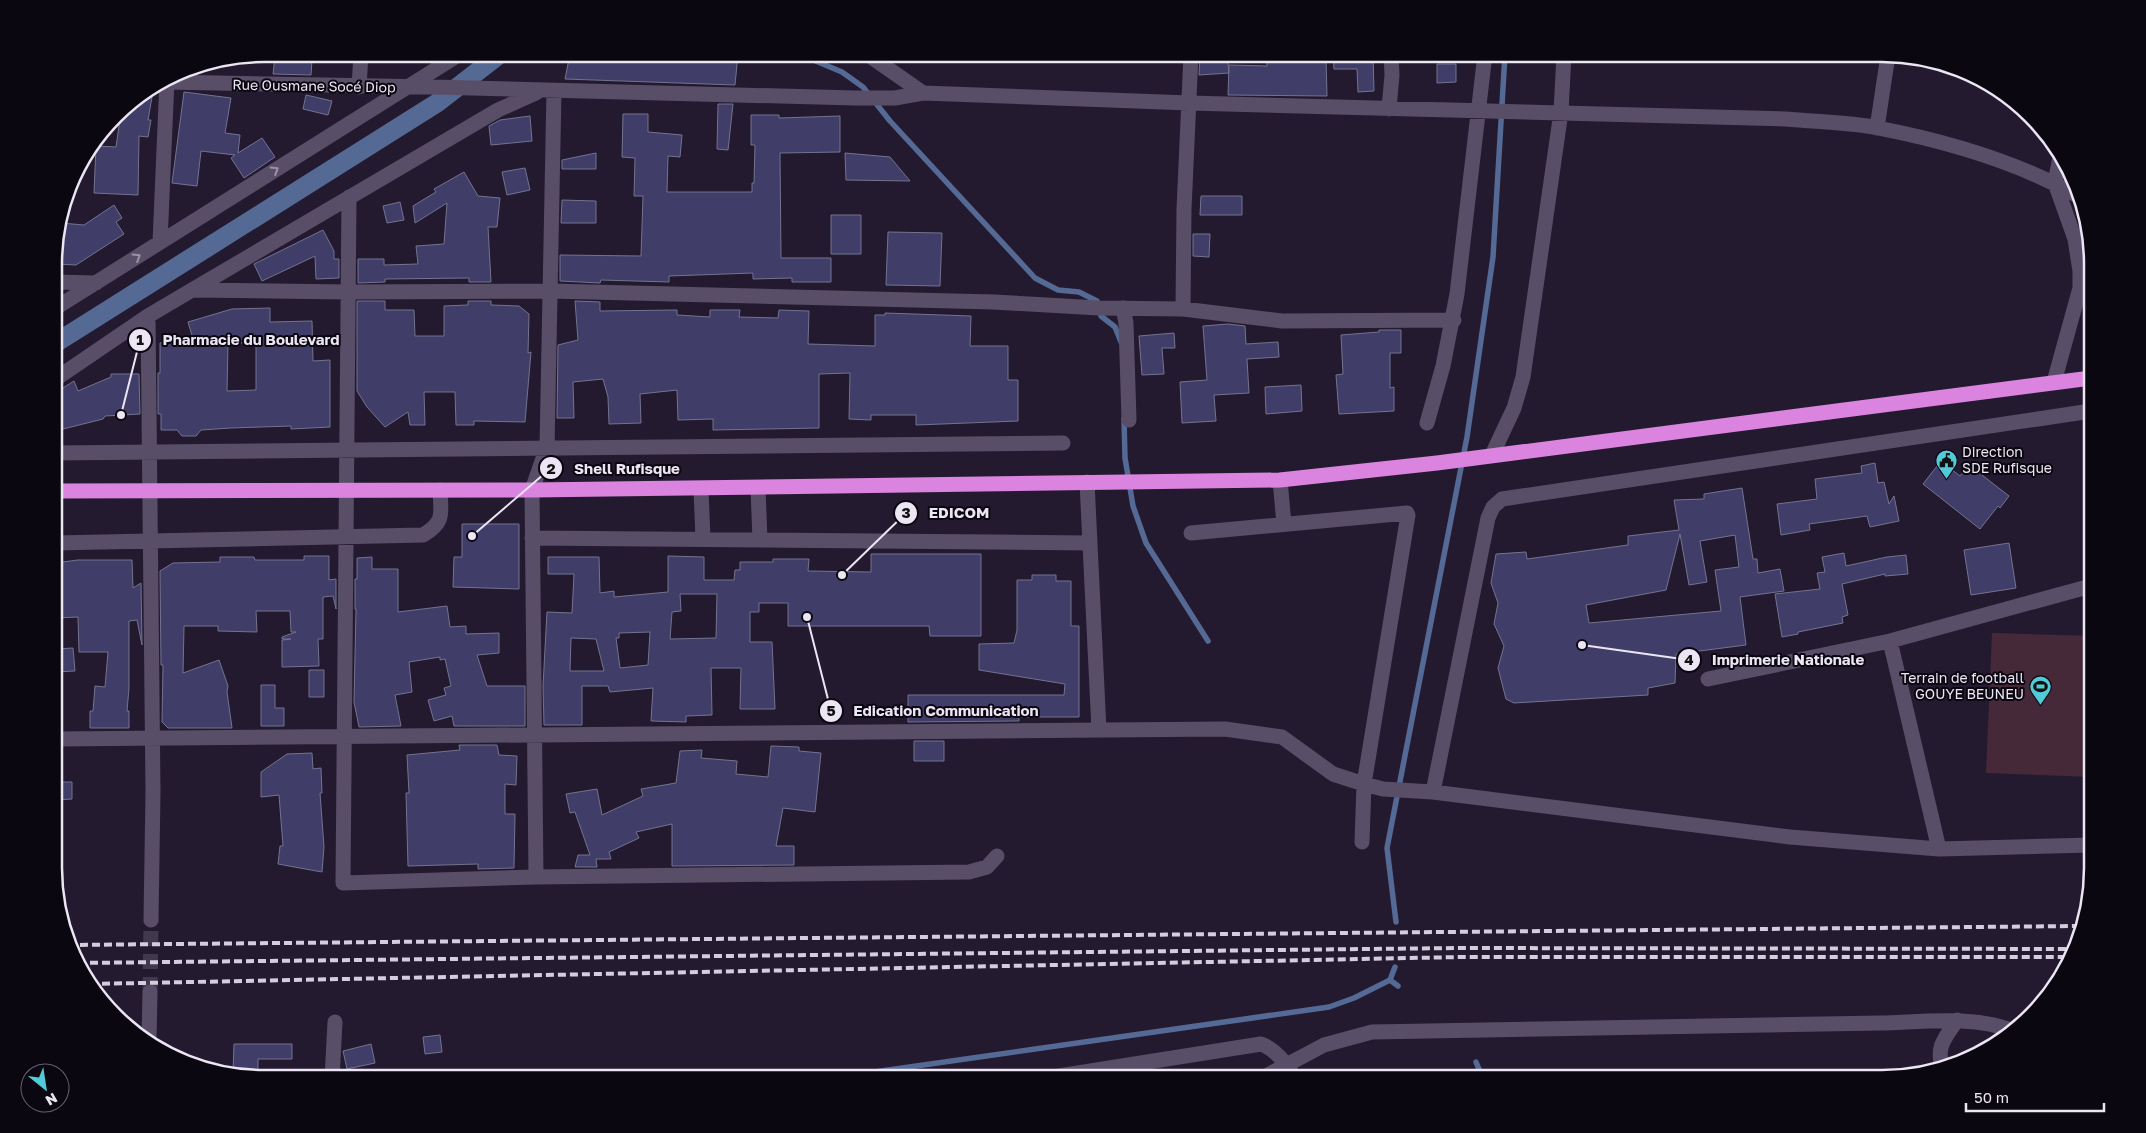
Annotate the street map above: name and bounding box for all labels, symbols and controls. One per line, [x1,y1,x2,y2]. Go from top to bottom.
street label: Rue Ousmane Socé Diop [232,76,396,95]
one-way arrow [269,167,278,177]
one-way arrow [132,253,141,263]
callout: Pharmacie du Boulevard [128,325,349,355]
text: 1 [136,330,144,348]
text: Pharmacie du Boulevard [163,330,339,348]
place label: Direction SDE Rufisque [1962,443,2052,476]
public building icon: Direction SDE Rufisque [1934,448,1958,479]
callout: Shell Rufisque [539,453,690,483]
text: 2 [546,459,556,477]
text: Shell Rufisque [574,459,680,477]
callout: EDICOM [893,498,999,528]
text: 3 [901,503,911,521]
text: EDICOM [929,503,989,521]
callout: Imprimerie Nationale [1677,645,1874,675]
text: 4 [1684,650,1694,668]
text: Imprimerie Nationale [1712,650,1865,668]
place label: Terrain de football GOUYE BEUNEU [1901,669,2024,702]
sports icon: Terrain de football GOUYE BEUNEU [2028,674,2052,705]
callout: Edication Communication [818,696,1048,726]
text: 5 [826,701,836,719]
text: Edication Communication [853,701,1039,719]
north arrow [20,1063,70,1113]
scale bar [1966,1080,2104,1112]
text: 50 m [1974,1088,2009,1106]
text: N [43,1090,61,1110]

